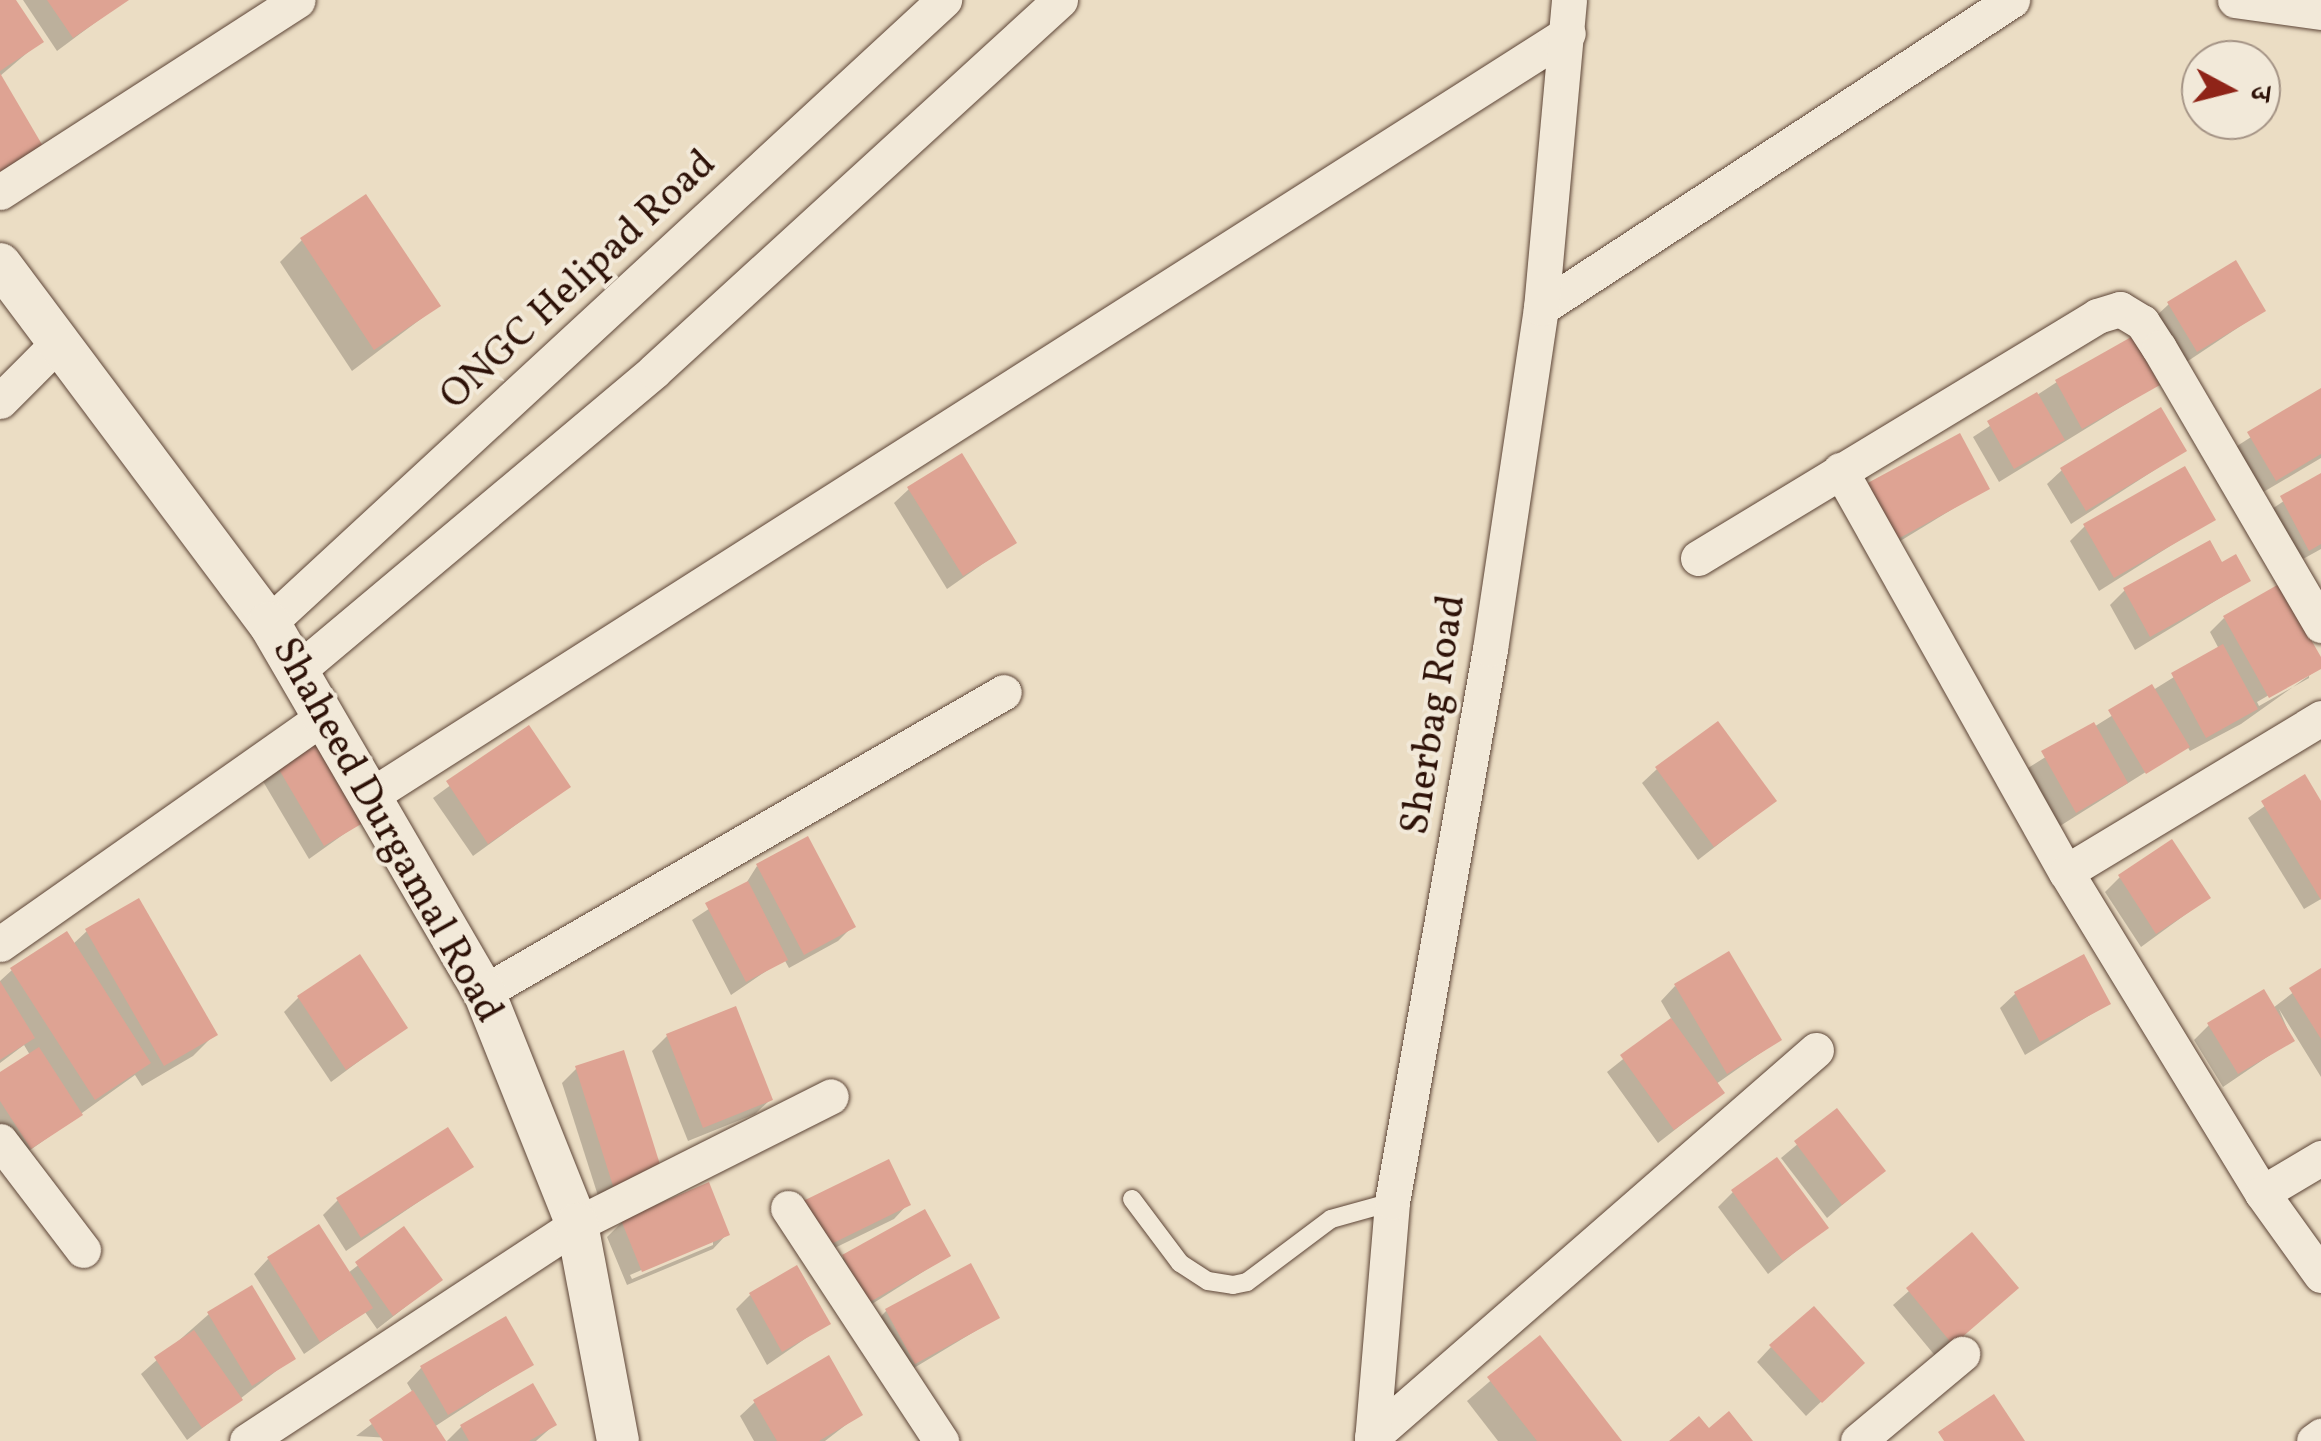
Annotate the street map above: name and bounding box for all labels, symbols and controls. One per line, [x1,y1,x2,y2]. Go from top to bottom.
north arrow [2181,40,2281,140]
text: उ [2239,84,2280,103]
street label: ONGC Helipad Road [431,141,727,421]
street label: Sherbag Road [1392,592,1478,838]
street label: Shaheed Durgamal Road [260,630,512,1032]

